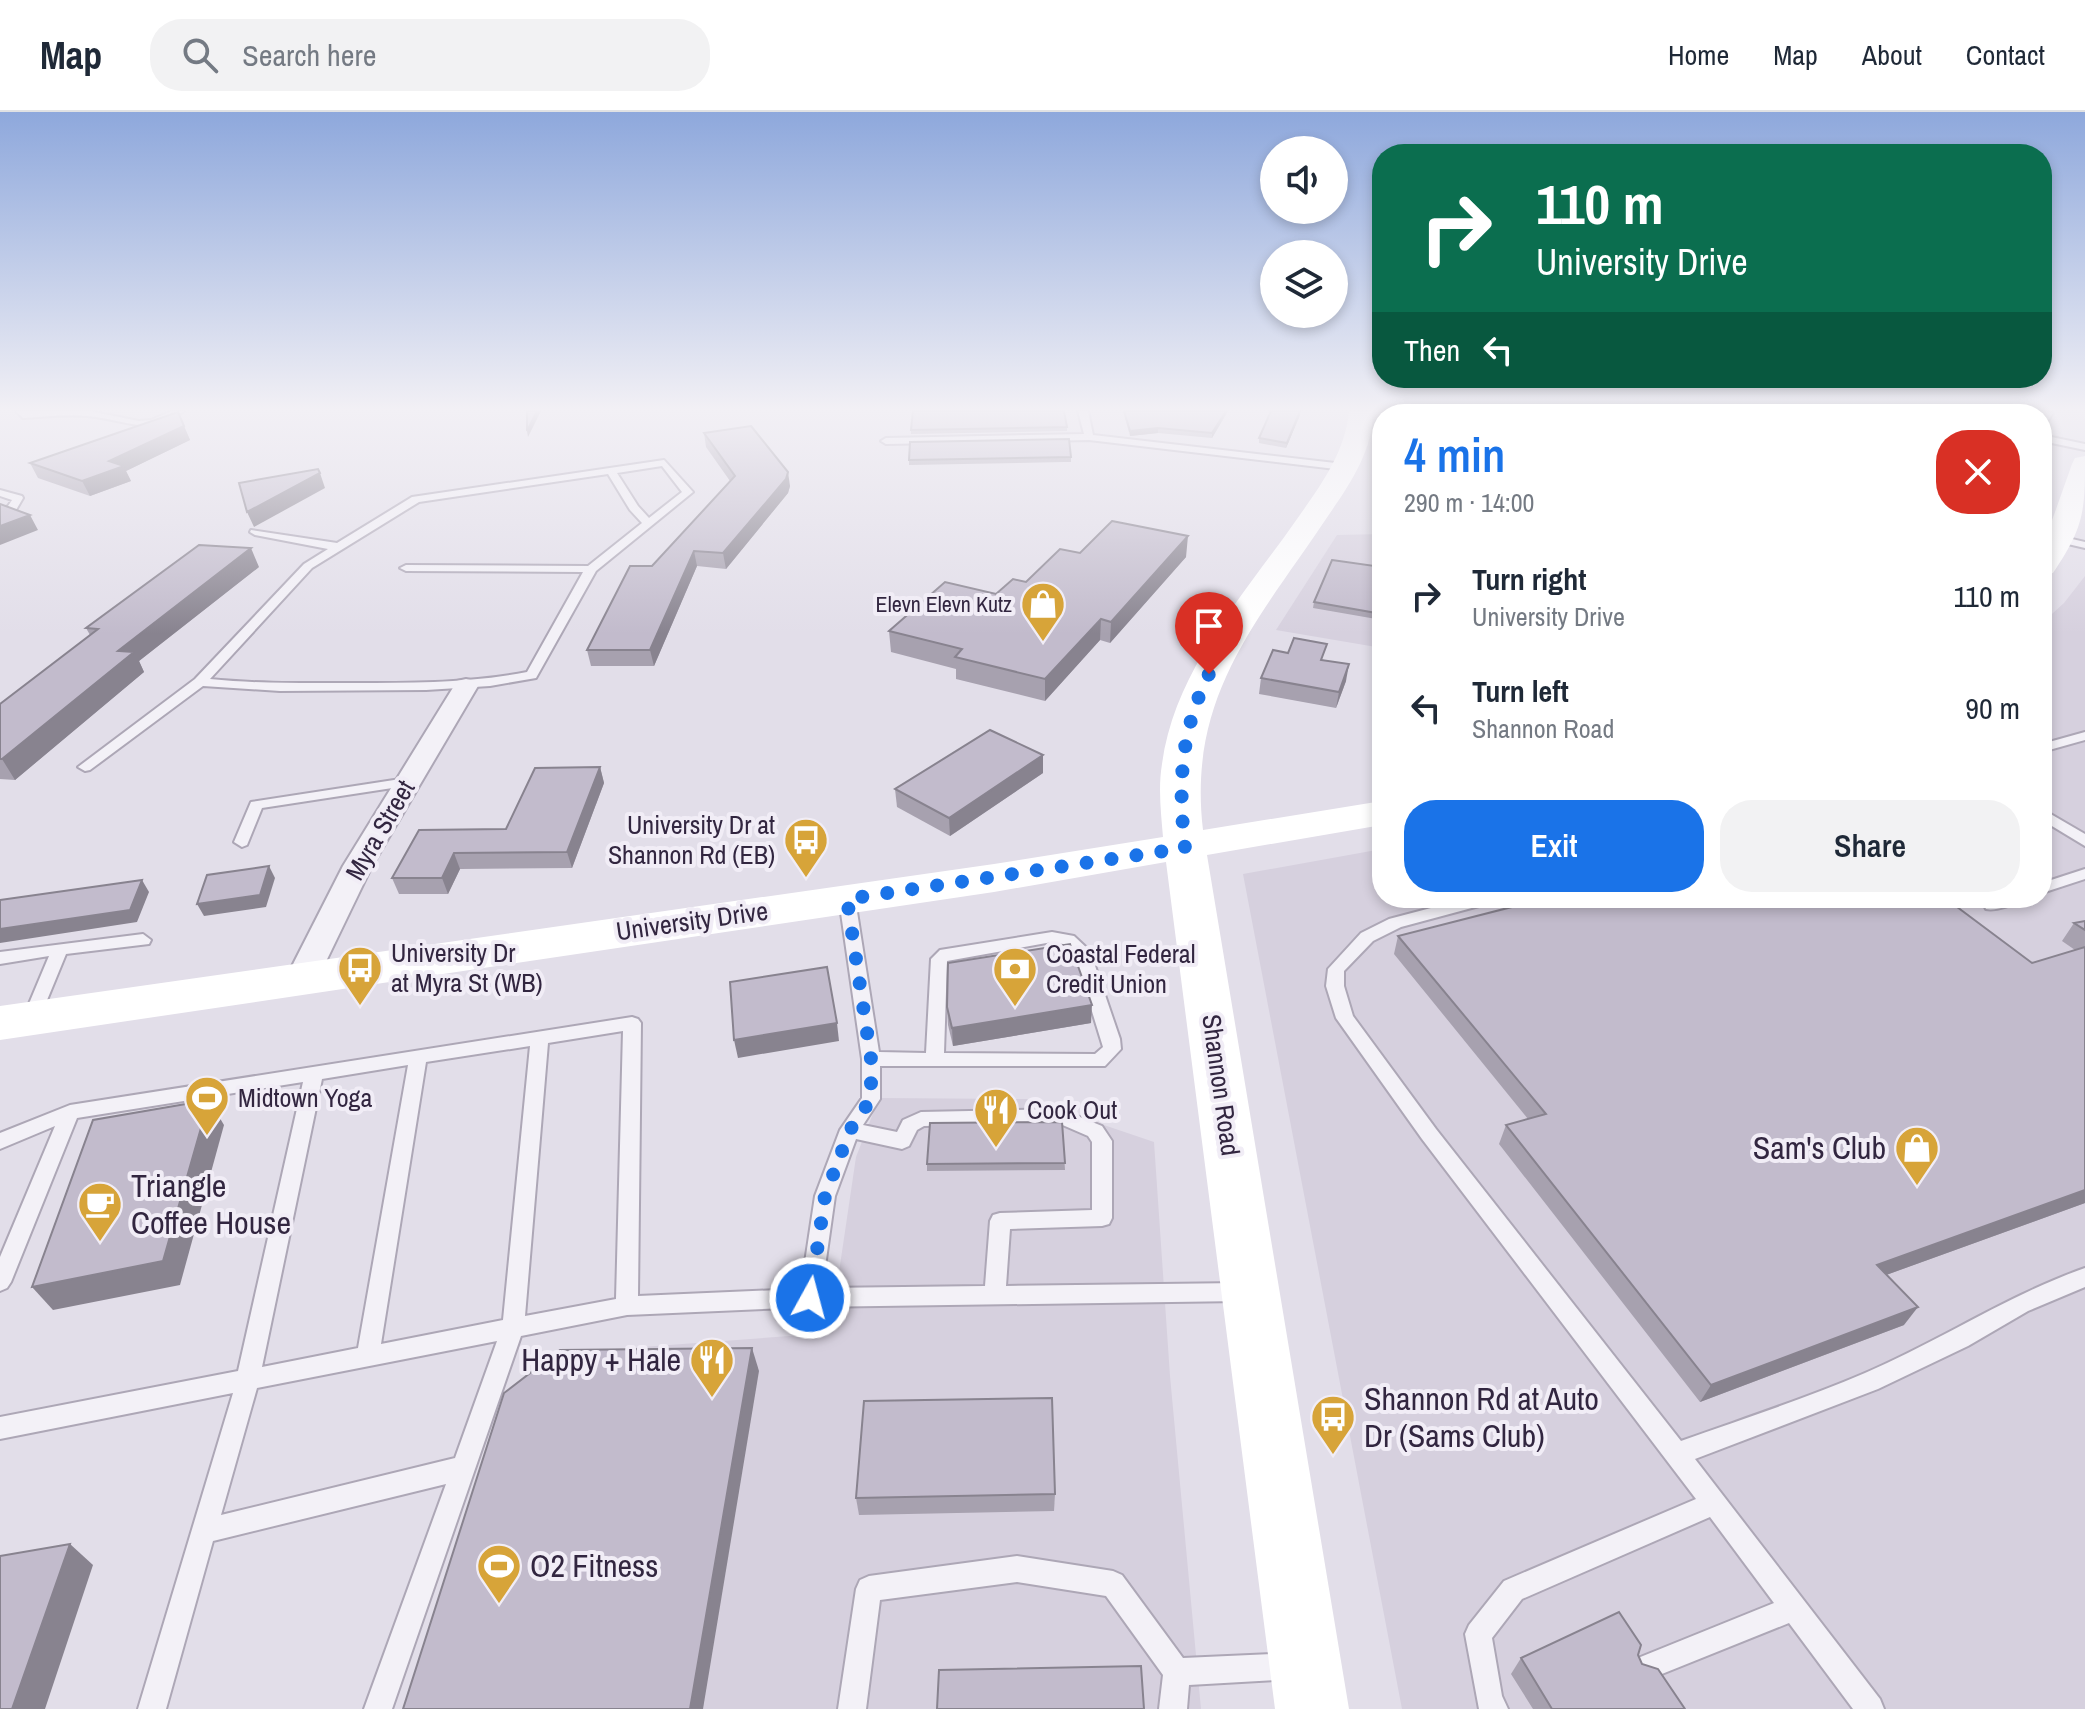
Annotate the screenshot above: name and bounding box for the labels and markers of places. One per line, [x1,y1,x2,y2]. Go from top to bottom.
shop icon: Elevn Elevn Kutz [1019,580,1067,643]
place label: Elevn Elevn Kutz [876,589,1012,619]
pin [1175,592,1243,674]
place label: University Dr at Shannon Rd (EB) [608,807,775,872]
bus stop icon: University Dr at Shannon Rd (EB) [782,816,830,879]
place label: University Dr at Myra St (WB) [391,935,543,1000]
place label: Coastal Federal Credit Union [1046,936,1195,1001]
bus stop icon: University Dr at Myra St (WB) [336,944,384,1007]
bank icon: Coastal Federal Credit Union [991,945,1039,1008]
sports icon: Midtown Yoga [183,1074,231,1137]
place label: Midtown Yoga [238,1080,372,1115]
restaurant icon: Cook Out [972,1086,1020,1149]
place label: Cook Out [1027,1092,1117,1127]
shop icon: Sam's Club [1893,1124,1941,1187]
place label: Sam's Club [1753,1126,1886,1169]
place label: Triangle Coffee House [131,1164,291,1244]
cafe icon: Triangle Coffee House [76,1180,124,1243]
restaurant icon: Happy + Hale [688,1336,736,1399]
place label: Happy + Hale [521,1338,681,1381]
place label: Shannon Rd at Auto Dr (Sams Club) [1364,1377,1599,1457]
bus stop icon: Shannon Rd at Auto Dr (Sams Club) [1309,1393,1357,1456]
sports icon: O2 Fitness [475,1542,523,1605]
place label: O2 Fitness [530,1544,658,1587]

